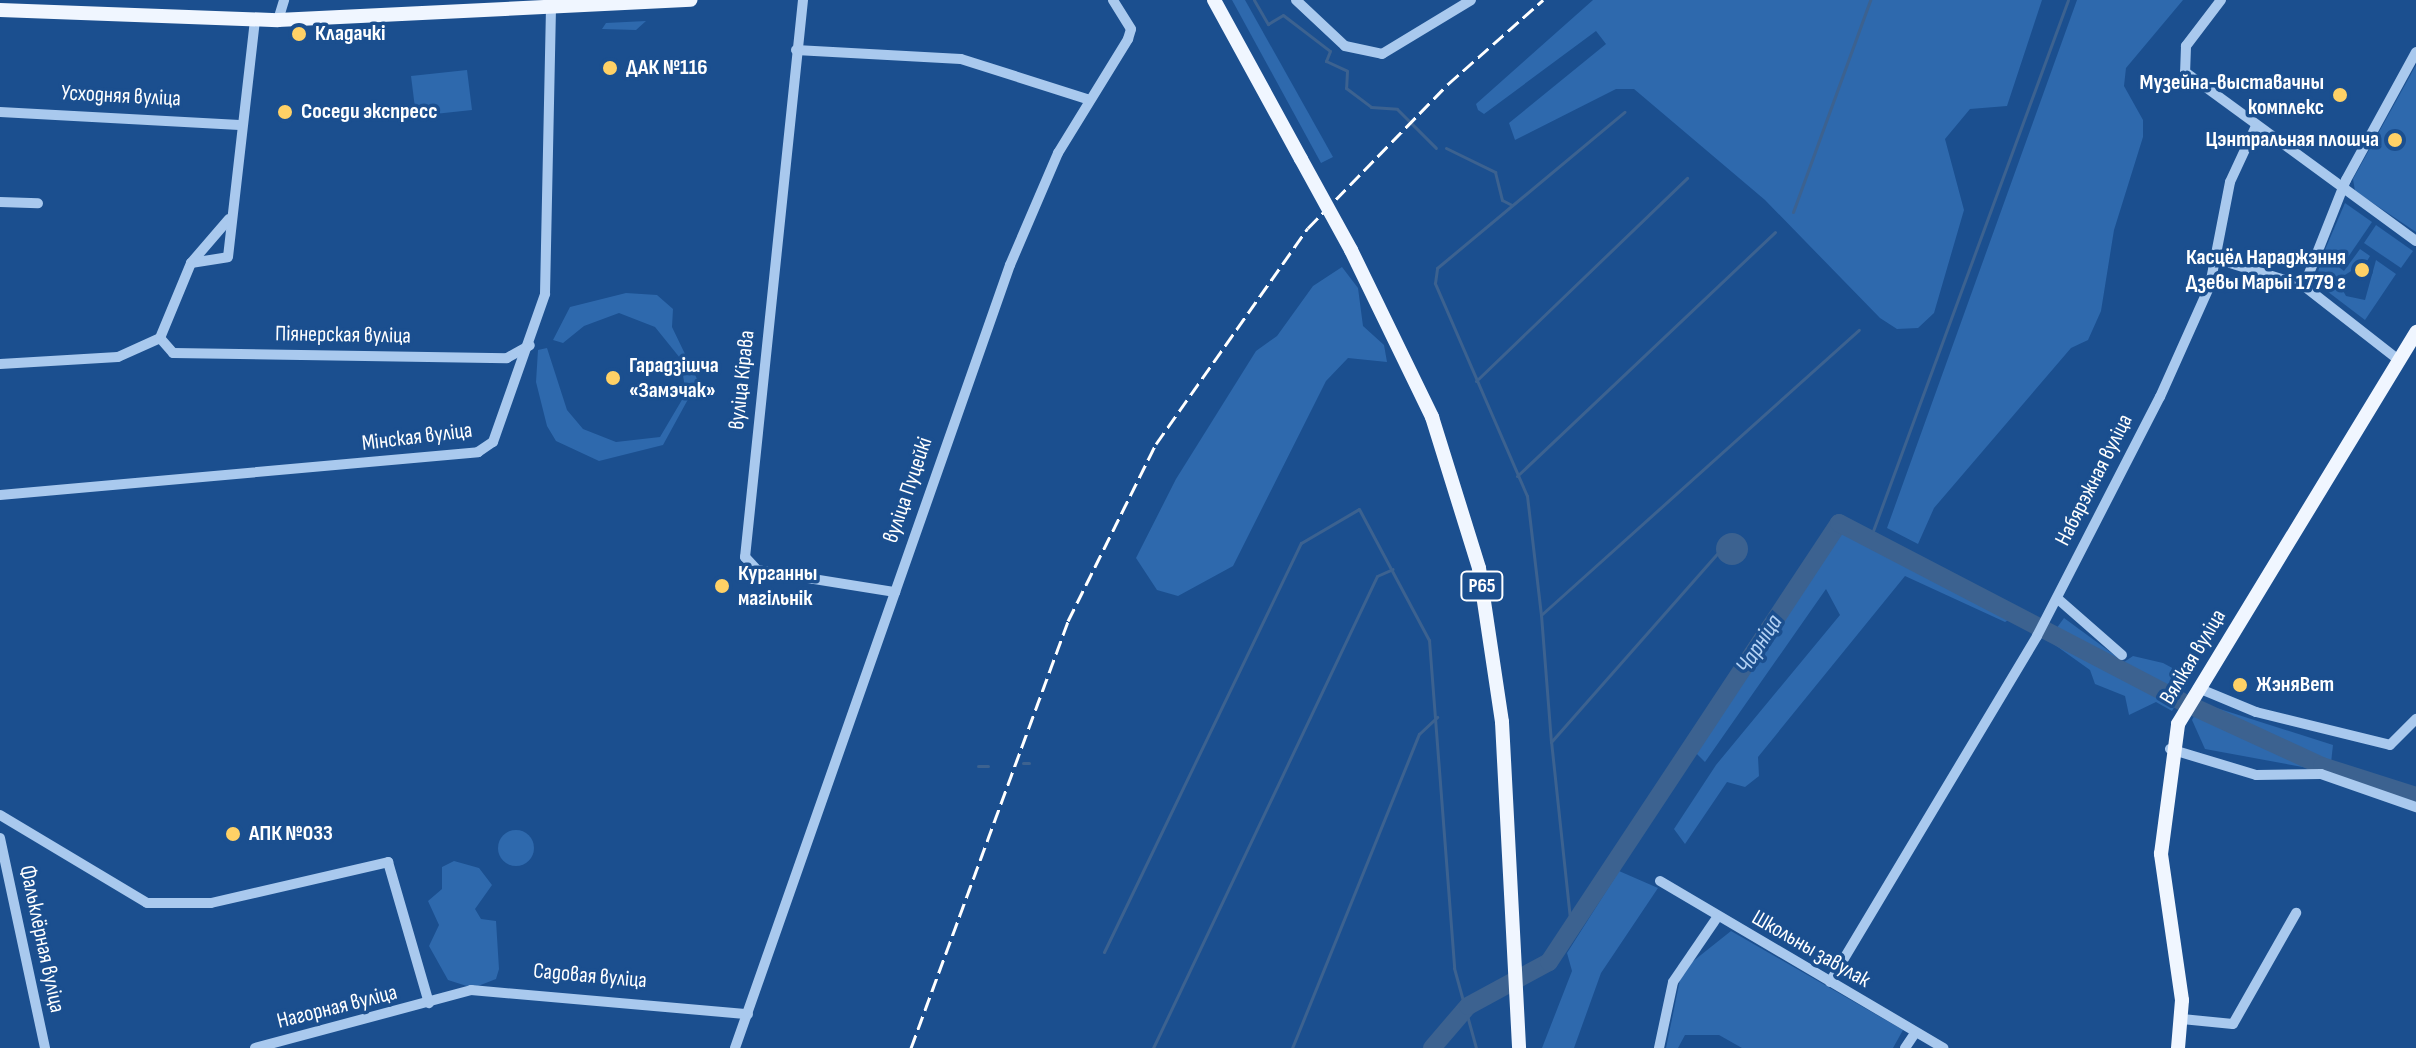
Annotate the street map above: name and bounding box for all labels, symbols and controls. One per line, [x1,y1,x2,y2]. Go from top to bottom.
place label: Кладачкі [315,21,386,47]
marker: Кладачкі [290,25,308,43]
place label: ДАК №116 [626,55,708,81]
marker: ДАК №116 [601,59,619,77]
place label: Музейна-выставачны комплекс [2140,69,2324,120]
street label: Усходняя вуліца [60,80,182,112]
marker: Музейна-выставачны комплекс [2331,86,2349,104]
place label: Соседи экспресс [301,99,438,125]
marker: Соседи экспресс [276,103,294,121]
place label: Цэнтральная плошча [2205,127,2379,153]
marker: Цэнтральная плошча [2386,131,2404,149]
place label: Касцёл Нараджэння Дзевы Марыі 1779 г [2186,244,2346,296]
marker: Касцёл Нараджэння Дзевы Марыі 1779 г [2353,261,2371,279]
street label: Піянерская вуліца [275,321,411,349]
street label: вуліца Кірава [724,329,760,431]
place label: Гарадзішча «Замэчак» [629,352,719,404]
marker: Гарадзішча «Замэчак» [604,369,622,387]
street label: Набярэжная вуліца [2050,410,2138,550]
street label: Мінская вуліца [360,417,474,457]
street label: вуліца Пуцейкі [878,434,938,546]
place label: Курганны магільнік [738,560,817,612]
road number: Р65 [1460,570,1504,602]
marker: Курганны магільнік [713,577,731,595]
street label: Вялікая вуліца [2154,605,2232,709]
water label: Чарніца [1729,609,1789,679]
place label: ЖэняВет [2256,672,2334,698]
marker: ЖэняВет [2231,676,2249,694]
place label: АПК №033 [249,821,333,847]
marker: АПК №033 [224,825,242,843]
street label: Фальклёрная вуліца [14,863,70,1015]
street label: Школьны завулак [1747,904,1875,994]
street label: Садовая вуліца [532,958,648,994]
street label: Нагорная вуліца [274,979,400,1035]

